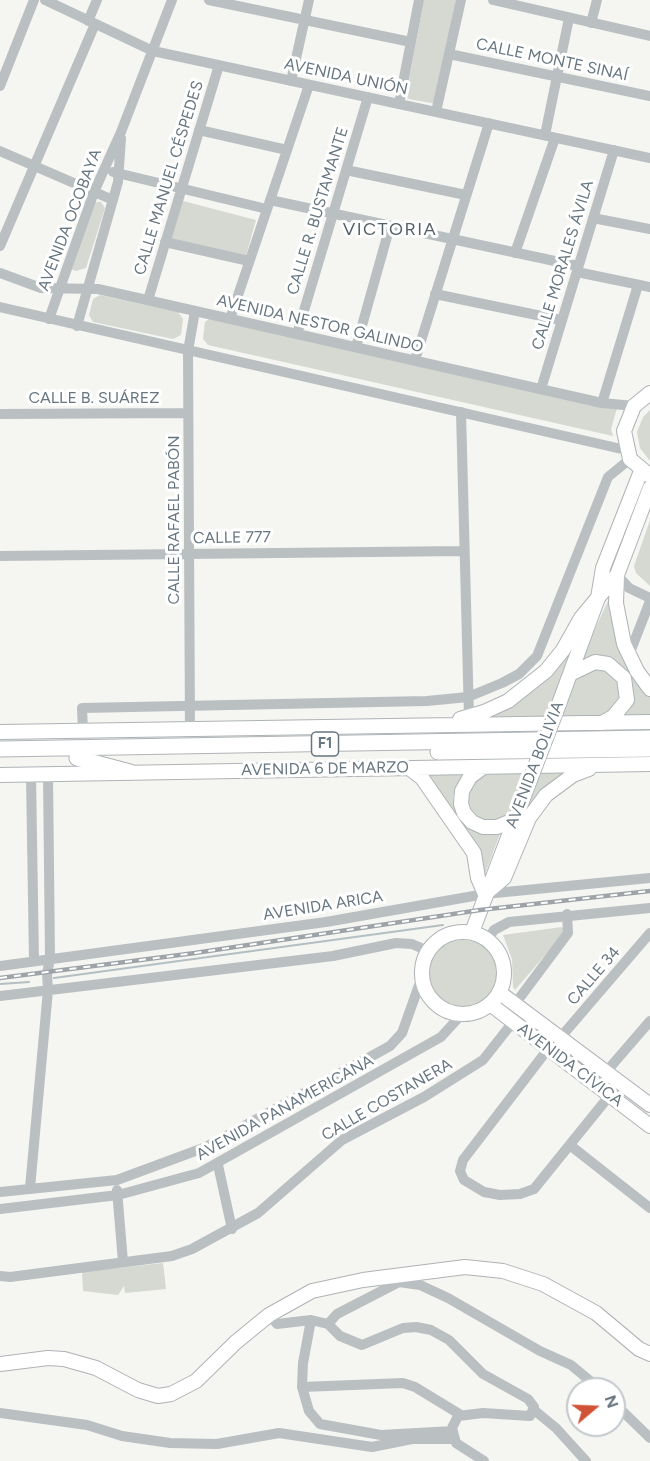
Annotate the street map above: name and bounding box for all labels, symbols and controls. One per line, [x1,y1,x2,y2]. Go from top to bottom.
street label: CALLE MONTE SINAÍ [474,35,630,85]
street label: AVENIDA UNIÓN [282,55,410,99]
street label: CALLE MANUEL CÉSPEDES [130,79,208,277]
street label: CALLE R. BUSTAMANTE [283,125,353,297]
street label: AVENIDA OCOBAYA [34,146,106,294]
street label: CALLE MORALES ÁVILA [528,178,598,352]
district label: VICTORIA [343,219,437,241]
street label: AVENIDA NESTOR GALINDO [215,291,425,357]
street label: CALLE B. SUÁREZ [28,388,160,408]
street label: CALLE RAFAEL PABÓN [164,435,184,605]
street label: CALLE 777 [193,528,271,548]
street label: AVENIDA BOLIVIA [502,699,568,831]
road number: F1 [312,732,338,756]
street label: AVENIDA 6 DE MARZO [241,758,409,780]
street label: AVENIDA ARICA [262,887,384,925]
street label: CALLE 34 [563,943,625,1009]
street label: AVENIDA CÍVICA [514,1019,626,1111]
street label: AVENIDA PANAMERICANA [193,1051,377,1165]
street label: CALLE COSTANERA [318,1055,456,1145]
north arrow [566,1377,626,1437]
text: N [601,1393,623,1411]

